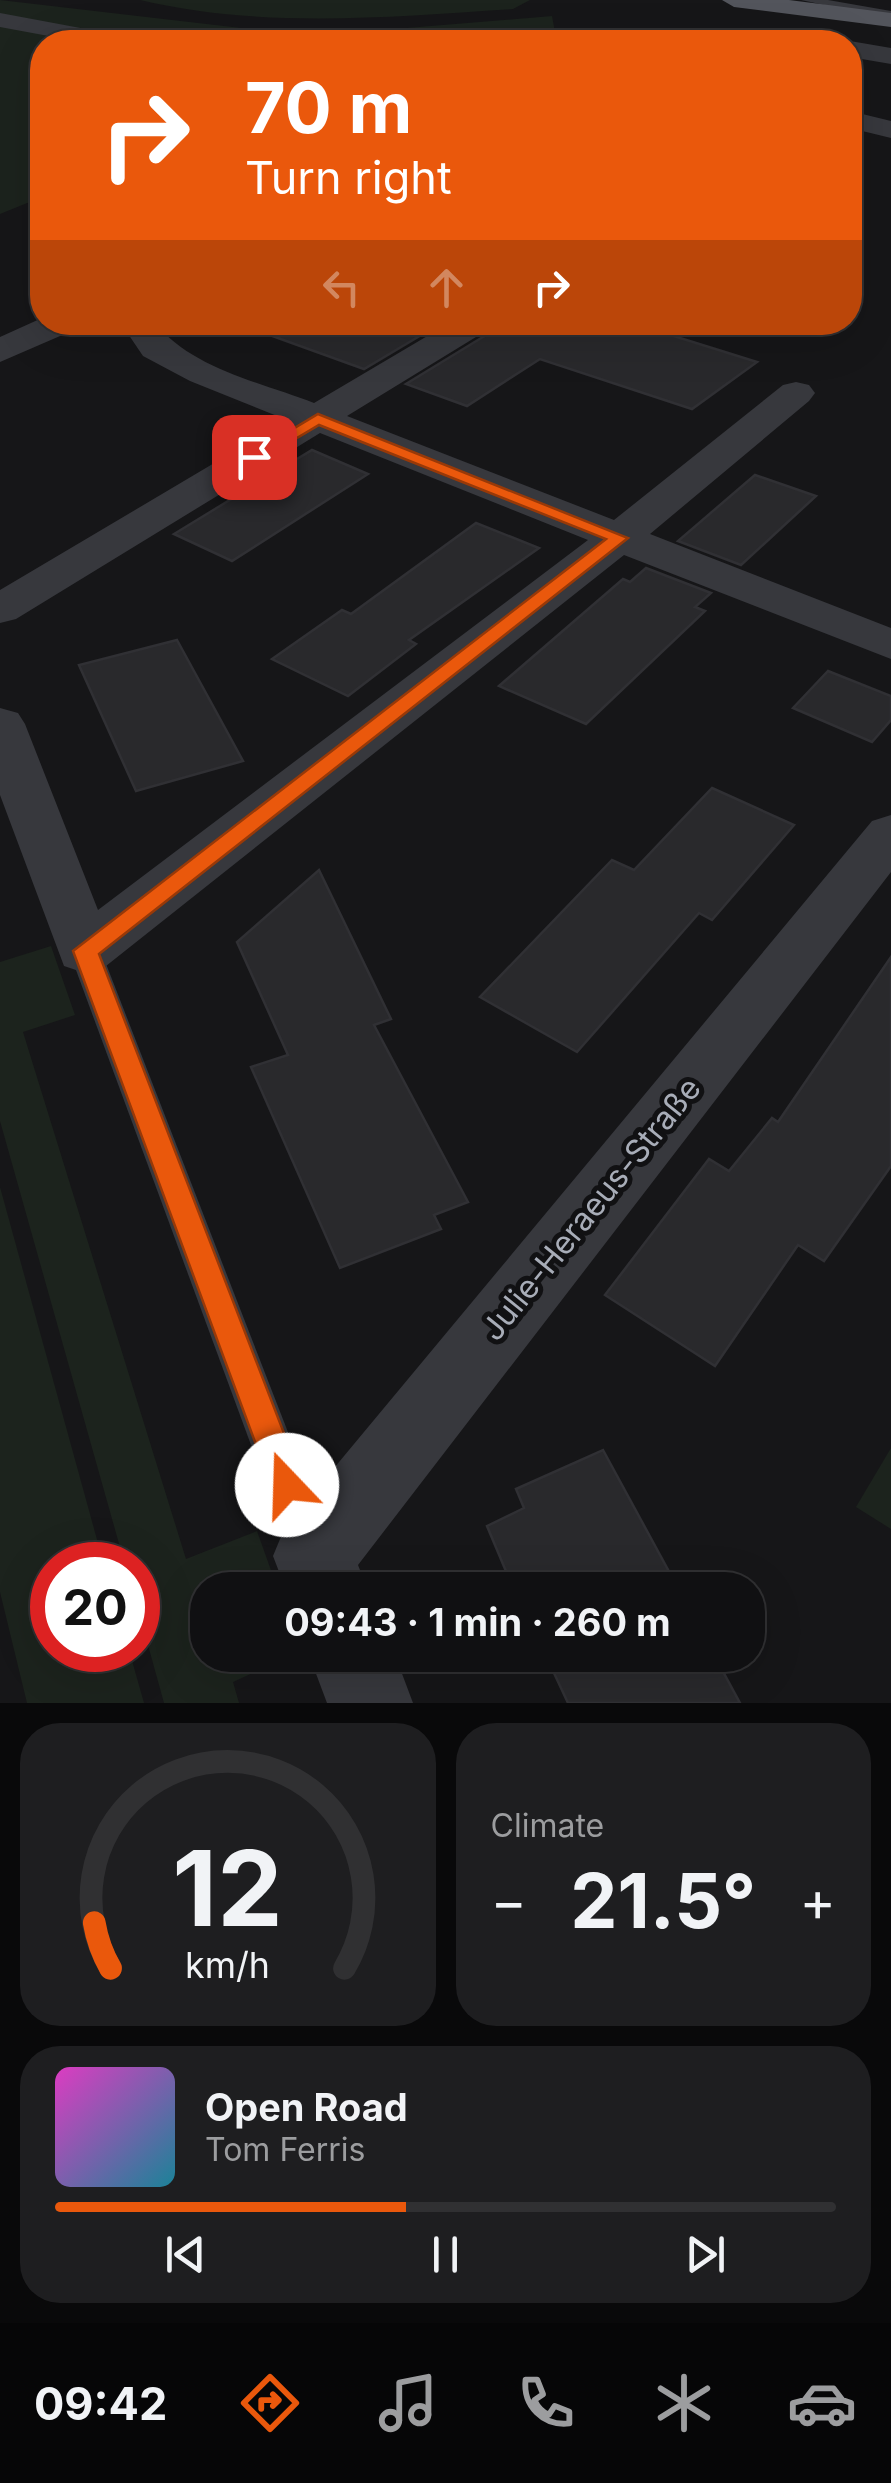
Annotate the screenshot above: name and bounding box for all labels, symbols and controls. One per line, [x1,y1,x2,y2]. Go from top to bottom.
text: 70 m [245,65,412,150]
icon: right [80,70,210,200]
text: Turn right [245,150,452,205]
icon: left [314,260,369,315]
icon: ahead [419,260,474,315]
icon: right [524,260,579,315]
pin [212,415,297,500]
icon: arrive [227,430,282,485]
street label: Julie-Heraeus-Straße [473,1069,709,1348]
position arrow [235,1433,339,1537]
speed limit sign: 20 [30,1542,160,1672]
text: 09:43 · 1 min · 260 m [284,1599,671,1645]
text: Climate [491,1806,604,1845]
text: 12 [173,1825,283,1951]
text: 21.5° [570,1855,756,1946]
text: − [491,1868,527,1934]
text: + [800,1868,836,1934]
text: km/h [185,1943,270,1987]
text: Open Road [205,2084,408,2130]
text: Tom Ferris [205,2130,365,2169]
icon: previous [158,2227,213,2282]
icon: pause [418,2227,473,2282]
icon: next [678,2227,733,2282]
icon: directions [235,2368,305,2438]
icon: music [373,2368,443,2438]
icon: phone [511,2368,581,2438]
icon: climate [649,2368,719,2438]
icon: car [787,2368,857,2438]
text: 09:42 [34,2376,167,2431]

